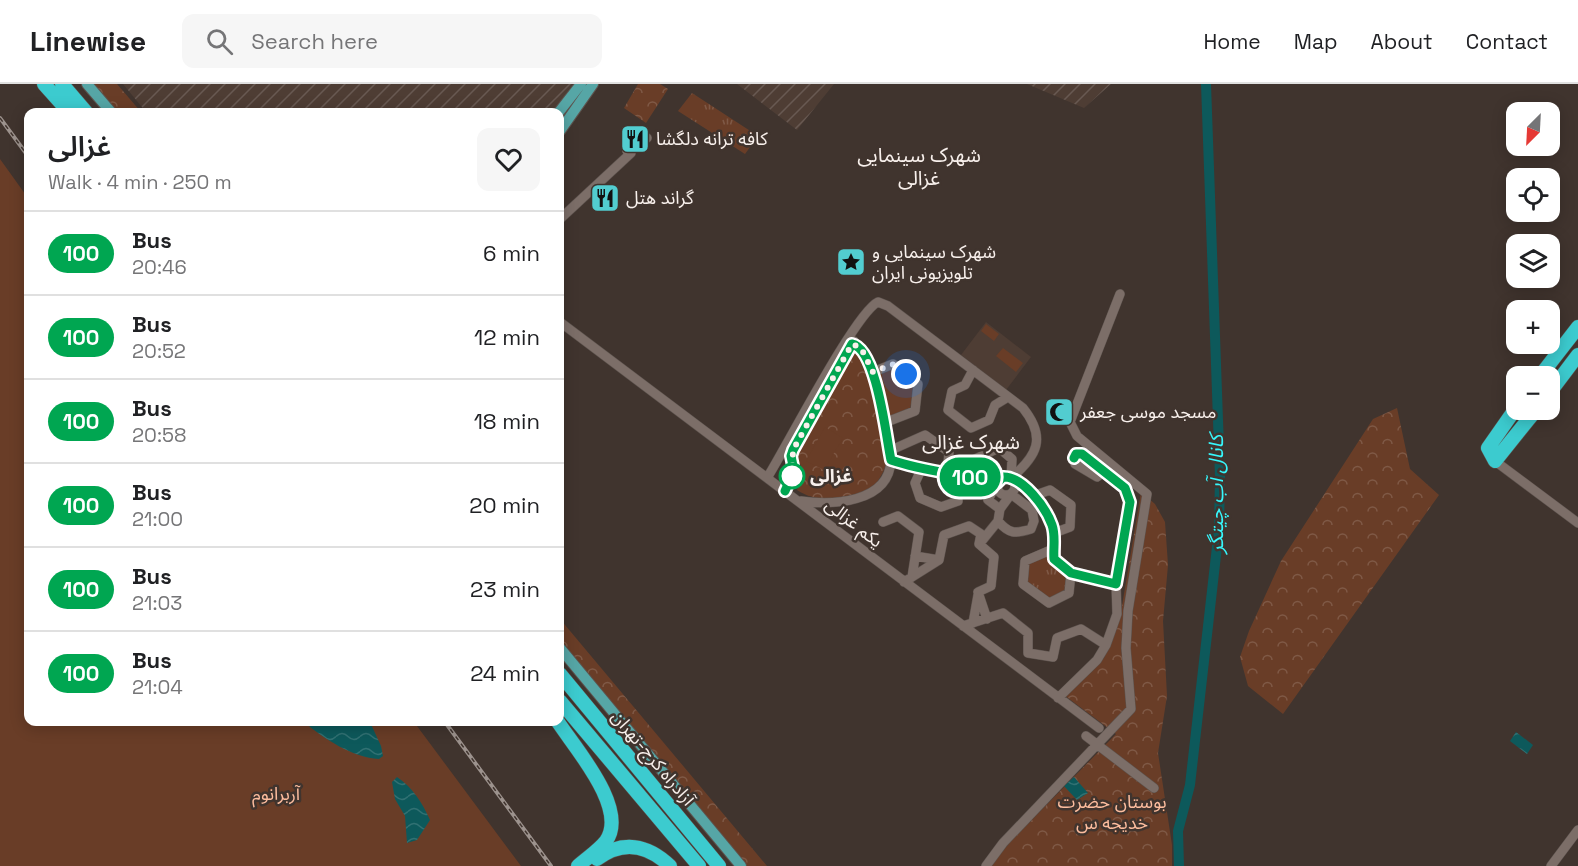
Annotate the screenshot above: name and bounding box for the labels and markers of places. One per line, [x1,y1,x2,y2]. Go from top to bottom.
restaurant icon: کافه ترانه دلگشا [619,123,651,155]
place label: کافه ترانه دلگشا [656,127,768,150]
restaurant icon: گراند هتل [589,182,621,214]
place label: گراند هتل [626,186,694,209]
place label: شهرک سینمایی و تلویزیونی ایران [872,240,996,284]
place icon: شهرک سینمایی و تلویزیونی ایران [835,246,867,278]
mosque icon: مسجد موسی جعفر [1043,396,1075,428]
place label: مسجد موسی جعفر [1079,400,1216,423]
marker: غزالی [779,463,805,489]
place label: غزالی [810,464,852,487]

